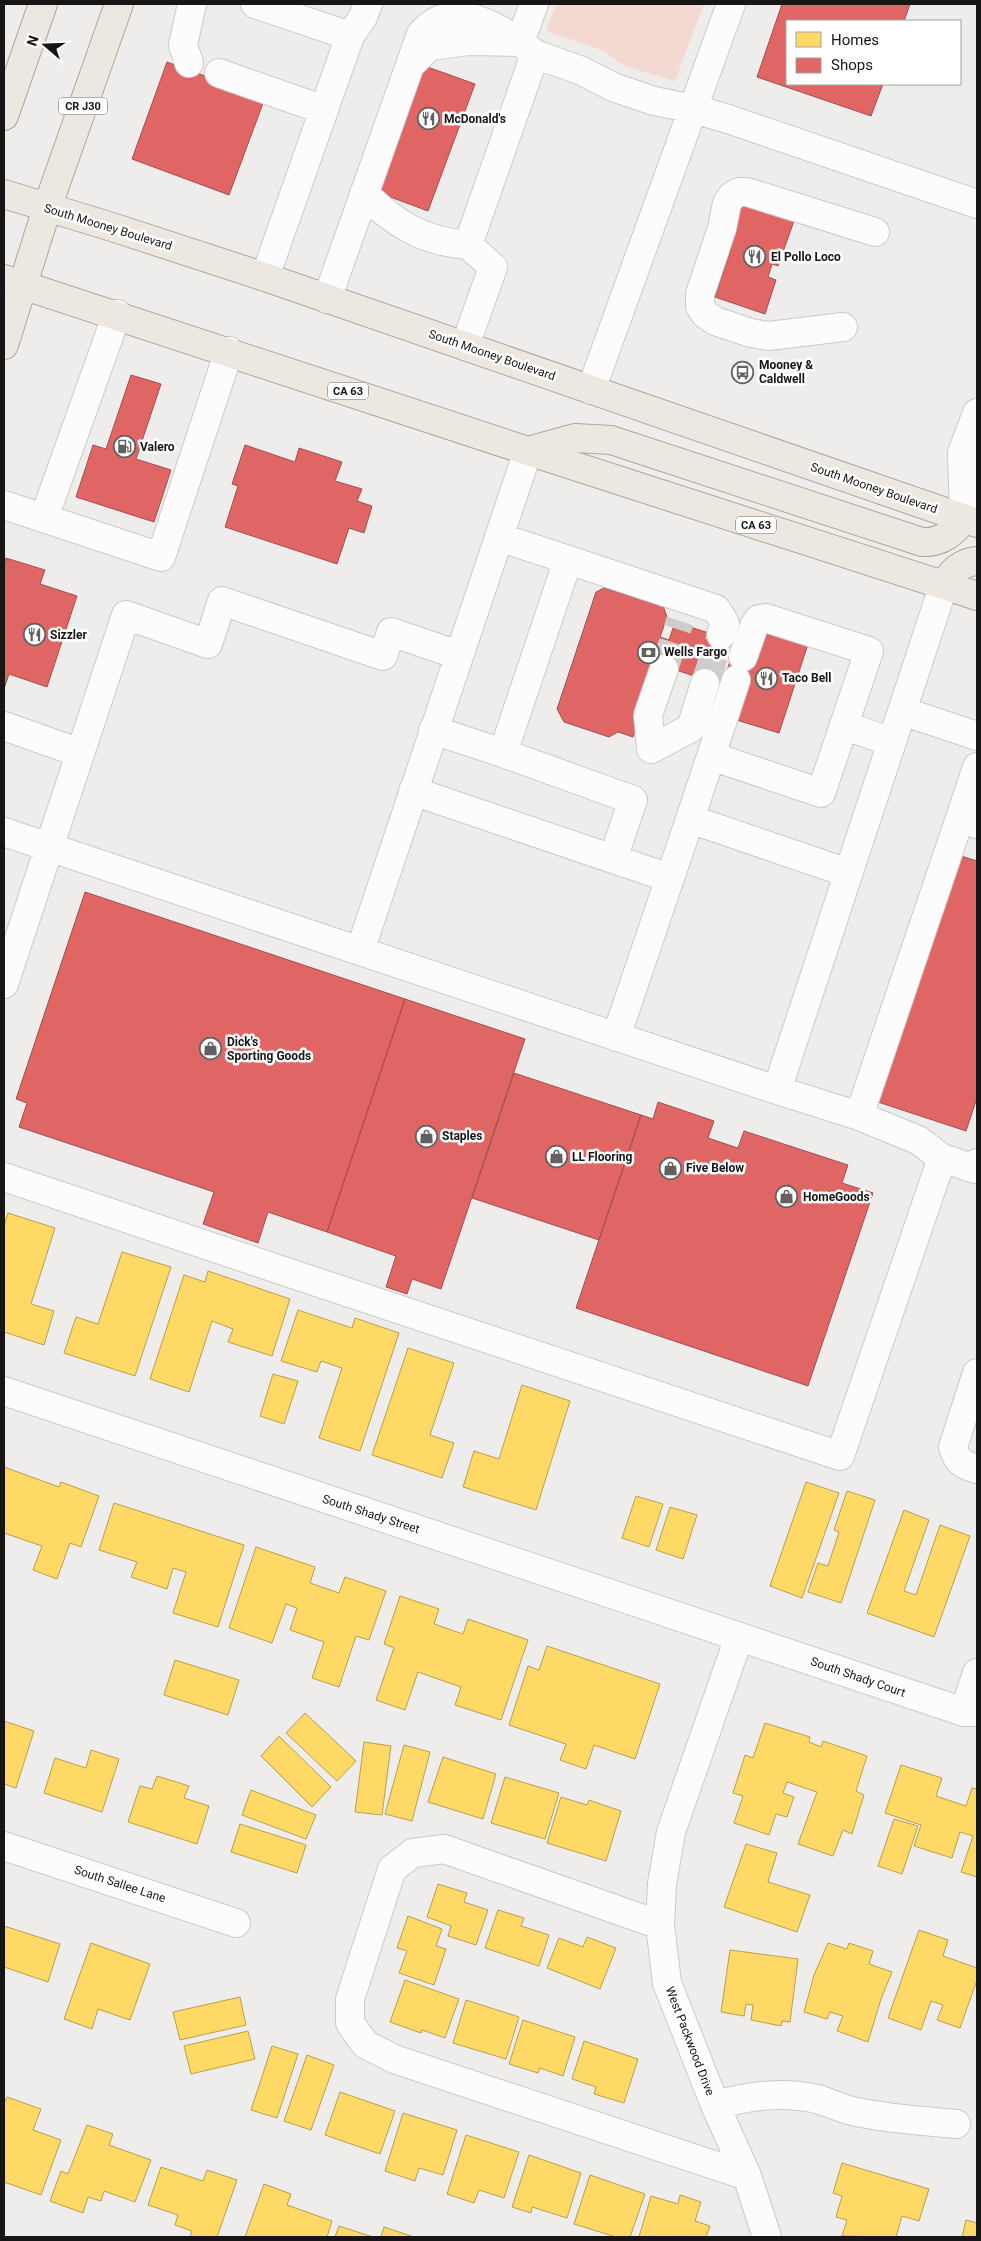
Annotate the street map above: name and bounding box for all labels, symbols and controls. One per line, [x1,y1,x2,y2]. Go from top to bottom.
north arrow [20,20,70,70]
legend [786,20,961,85]
text: Homes [831,31,879,49]
text: N [24,33,42,48]
text: Shops [831,56,873,74]
road number: CR J30 [59,98,107,114]
restaurant icon: McDonald's [416,107,440,131]
place label: McDonald's [444,112,506,126]
street label: South Mooney Boulevard [42,201,174,253]
restaurant icon: El Pollo Loco [743,245,767,269]
place label: El Pollo Loco [771,250,841,264]
street label: South Mooney Boulevard [427,327,557,383]
place label: Mooney & Caldwell [759,358,813,386]
bus stop icon: Mooney & Caldwell [731,360,755,384]
road number: CA 63 [328,382,368,400]
fuel station icon: Valero [112,435,136,459]
place label: Valero [140,440,175,454]
street label: South Mooney Boulevard [809,460,939,516]
road number: CA 63 [736,516,776,534]
restaurant icon: Sizzler [22,623,46,647]
place label: Sizzler [50,628,87,642]
bank icon: Wells Fargo [636,640,660,664]
place label: Wells Fargo [664,645,727,659]
restaurant icon: Taco Bell [754,666,778,690]
place label: Taco Bell [782,671,831,685]
place label: Dick's Sporting Goods [227,1035,311,1063]
shop icon: Dick's Sporting Goods [199,1037,223,1061]
shop icon: Staples [414,1124,438,1148]
place label: Staples [442,1129,482,1143]
shop icon: LL Flooring [544,1145,568,1169]
place label: LL Flooring [572,1150,633,1164]
shop icon: Five Below [658,1156,682,1180]
place label: Five Below [686,1161,744,1175]
shop icon: HomeGoods [775,1185,799,1209]
place label: HomeGoods [803,1190,870,1204]
street label: South Shady Street [321,1492,421,1536]
street label: South Shady Court [809,1654,907,1700]
street label: South Sallee Lane [73,1863,167,1905]
street label: West Packwood Drive [663,1984,717,2098]

